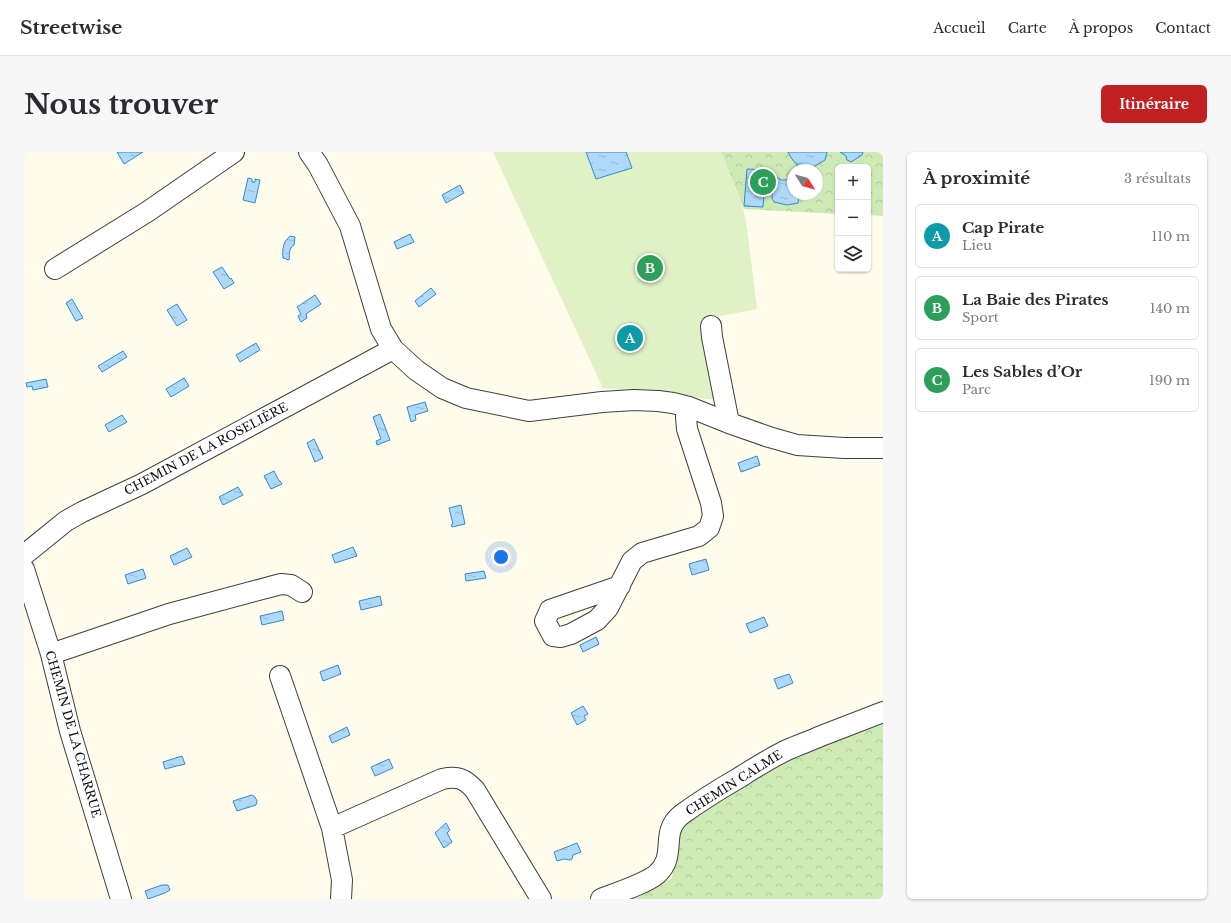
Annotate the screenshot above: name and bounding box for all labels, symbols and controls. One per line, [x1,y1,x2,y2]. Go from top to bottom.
text: Streetwise [20,16,122,39]
text: Accueil [933,19,986,37]
text: Carte [1008,19,1047,37]
text: À propos [1069,19,1133,37]
text: Contact [1155,19,1211,37]
button: Itinéraire [1101,85,1207,123]
text: Nous trouver [24,87,218,122]
north arrow [787,164,823,200]
map controls [835,164,871,272]
button: + [835,164,871,200]
pin: C [750,167,776,197]
text: À proximité [923,168,1030,189]
text: 3 résultats [1124,170,1191,187]
button: − [835,200,871,236]
text: Cap Pirate [962,218,1044,237]
text: A [932,228,942,245]
text: 110 m [1151,228,1190,245]
button: layers [835,236,871,272]
text: Lieu [962,237,992,254]
pin: B [637,253,663,283]
text: La Baie des Pirates [962,290,1109,309]
text: B [932,300,942,317]
text: 140 m [1150,300,1190,317]
text: Sport [962,309,999,326]
pin: A [617,323,643,353]
text: Les Sables d’Or [962,362,1082,381]
text: C [932,372,942,389]
text: 190 m [1149,372,1190,389]
text: Parc [962,381,991,398]
street label: CHEMIN DE LA ROSELIÈRE [121,398,290,498]
your location [491,547,511,567]
street label: CHEMIN DE LA CHARRUE [42,649,105,819]
street label: CHEMIN CALME [683,747,785,818]

